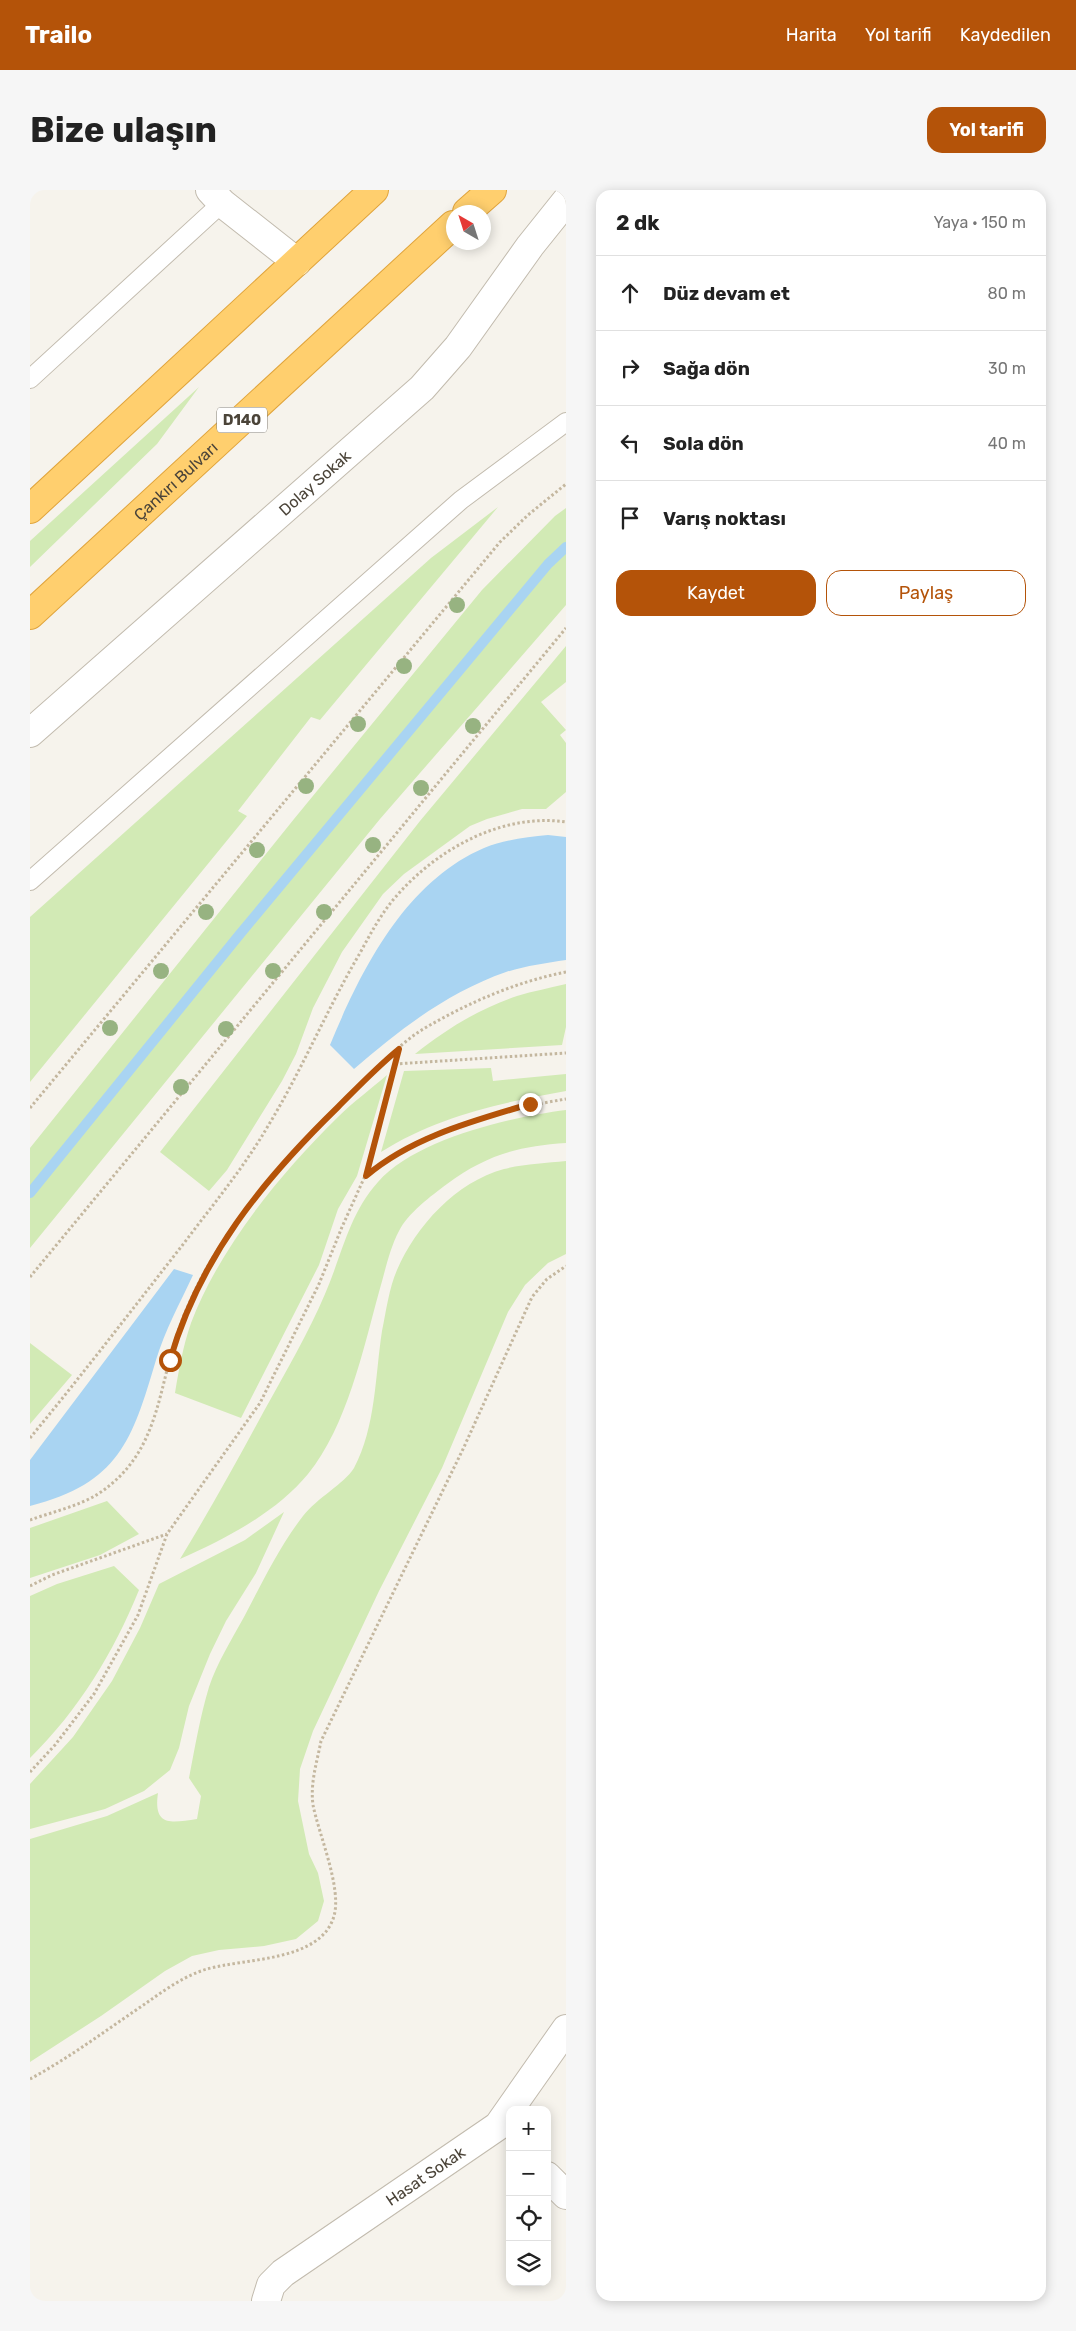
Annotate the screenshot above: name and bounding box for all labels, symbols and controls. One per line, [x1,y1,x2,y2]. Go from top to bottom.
text: Trailo [25,21,92,49]
text: Harita [786,24,837,46]
text: Yol tarifi [865,24,932,46]
text: Kaydedilen [960,24,1051,46]
button: Yol tarifi [927,107,1046,153]
text: Bize ulaşın [30,109,217,151]
north arrow [446,205,491,250]
text: 2 dk [616,210,660,235]
text: Yaya · 150 m [933,213,1026,232]
icon: ahead [616,279,644,307]
text: Düz devam et [663,282,790,305]
text: 80 m [988,284,1026,303]
icon: right [616,354,644,382]
text: Sağa dön [663,357,750,380]
text: 30 m [988,359,1026,378]
road number: D140 [217,408,267,432]
icon: left [616,429,644,457]
text: Sola dön [663,432,744,455]
text: 40 m [988,434,1026,453]
street label: Çankırı Bulvarı [130,438,222,524]
street label: Dolay Sokak [275,446,355,520]
icon: arrive [616,504,644,532]
text: Varış noktası [663,507,786,530]
button: Kaydet [616,570,816,616]
button: Paylaş [826,570,1026,616]
route end [519,1093,542,1116]
route start [159,1349,182,1372]
map controls [506,2106,551,2286]
button: + [506,2106,551,2151]
street label: Hasat Sokak [382,2142,469,2210]
button: − [506,2151,551,2196]
button: locate [506,2196,551,2241]
button: layers [506,2241,551,2286]

